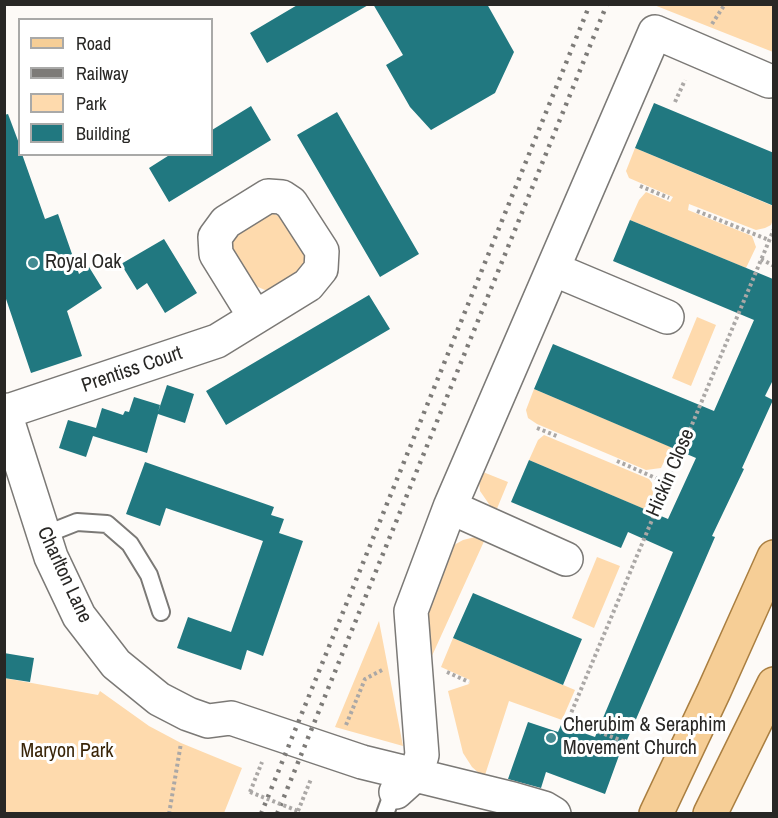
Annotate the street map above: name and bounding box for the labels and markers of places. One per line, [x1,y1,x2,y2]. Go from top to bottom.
place label: Royal Oak [45,251,122,275]
marker: Royal Oak [26,256,40,270]
place label: Cherubim & Seraphim Movement Church [563,714,726,761]
marker: Cherubim & Seraphim Movement Church [544,731,558,745]

